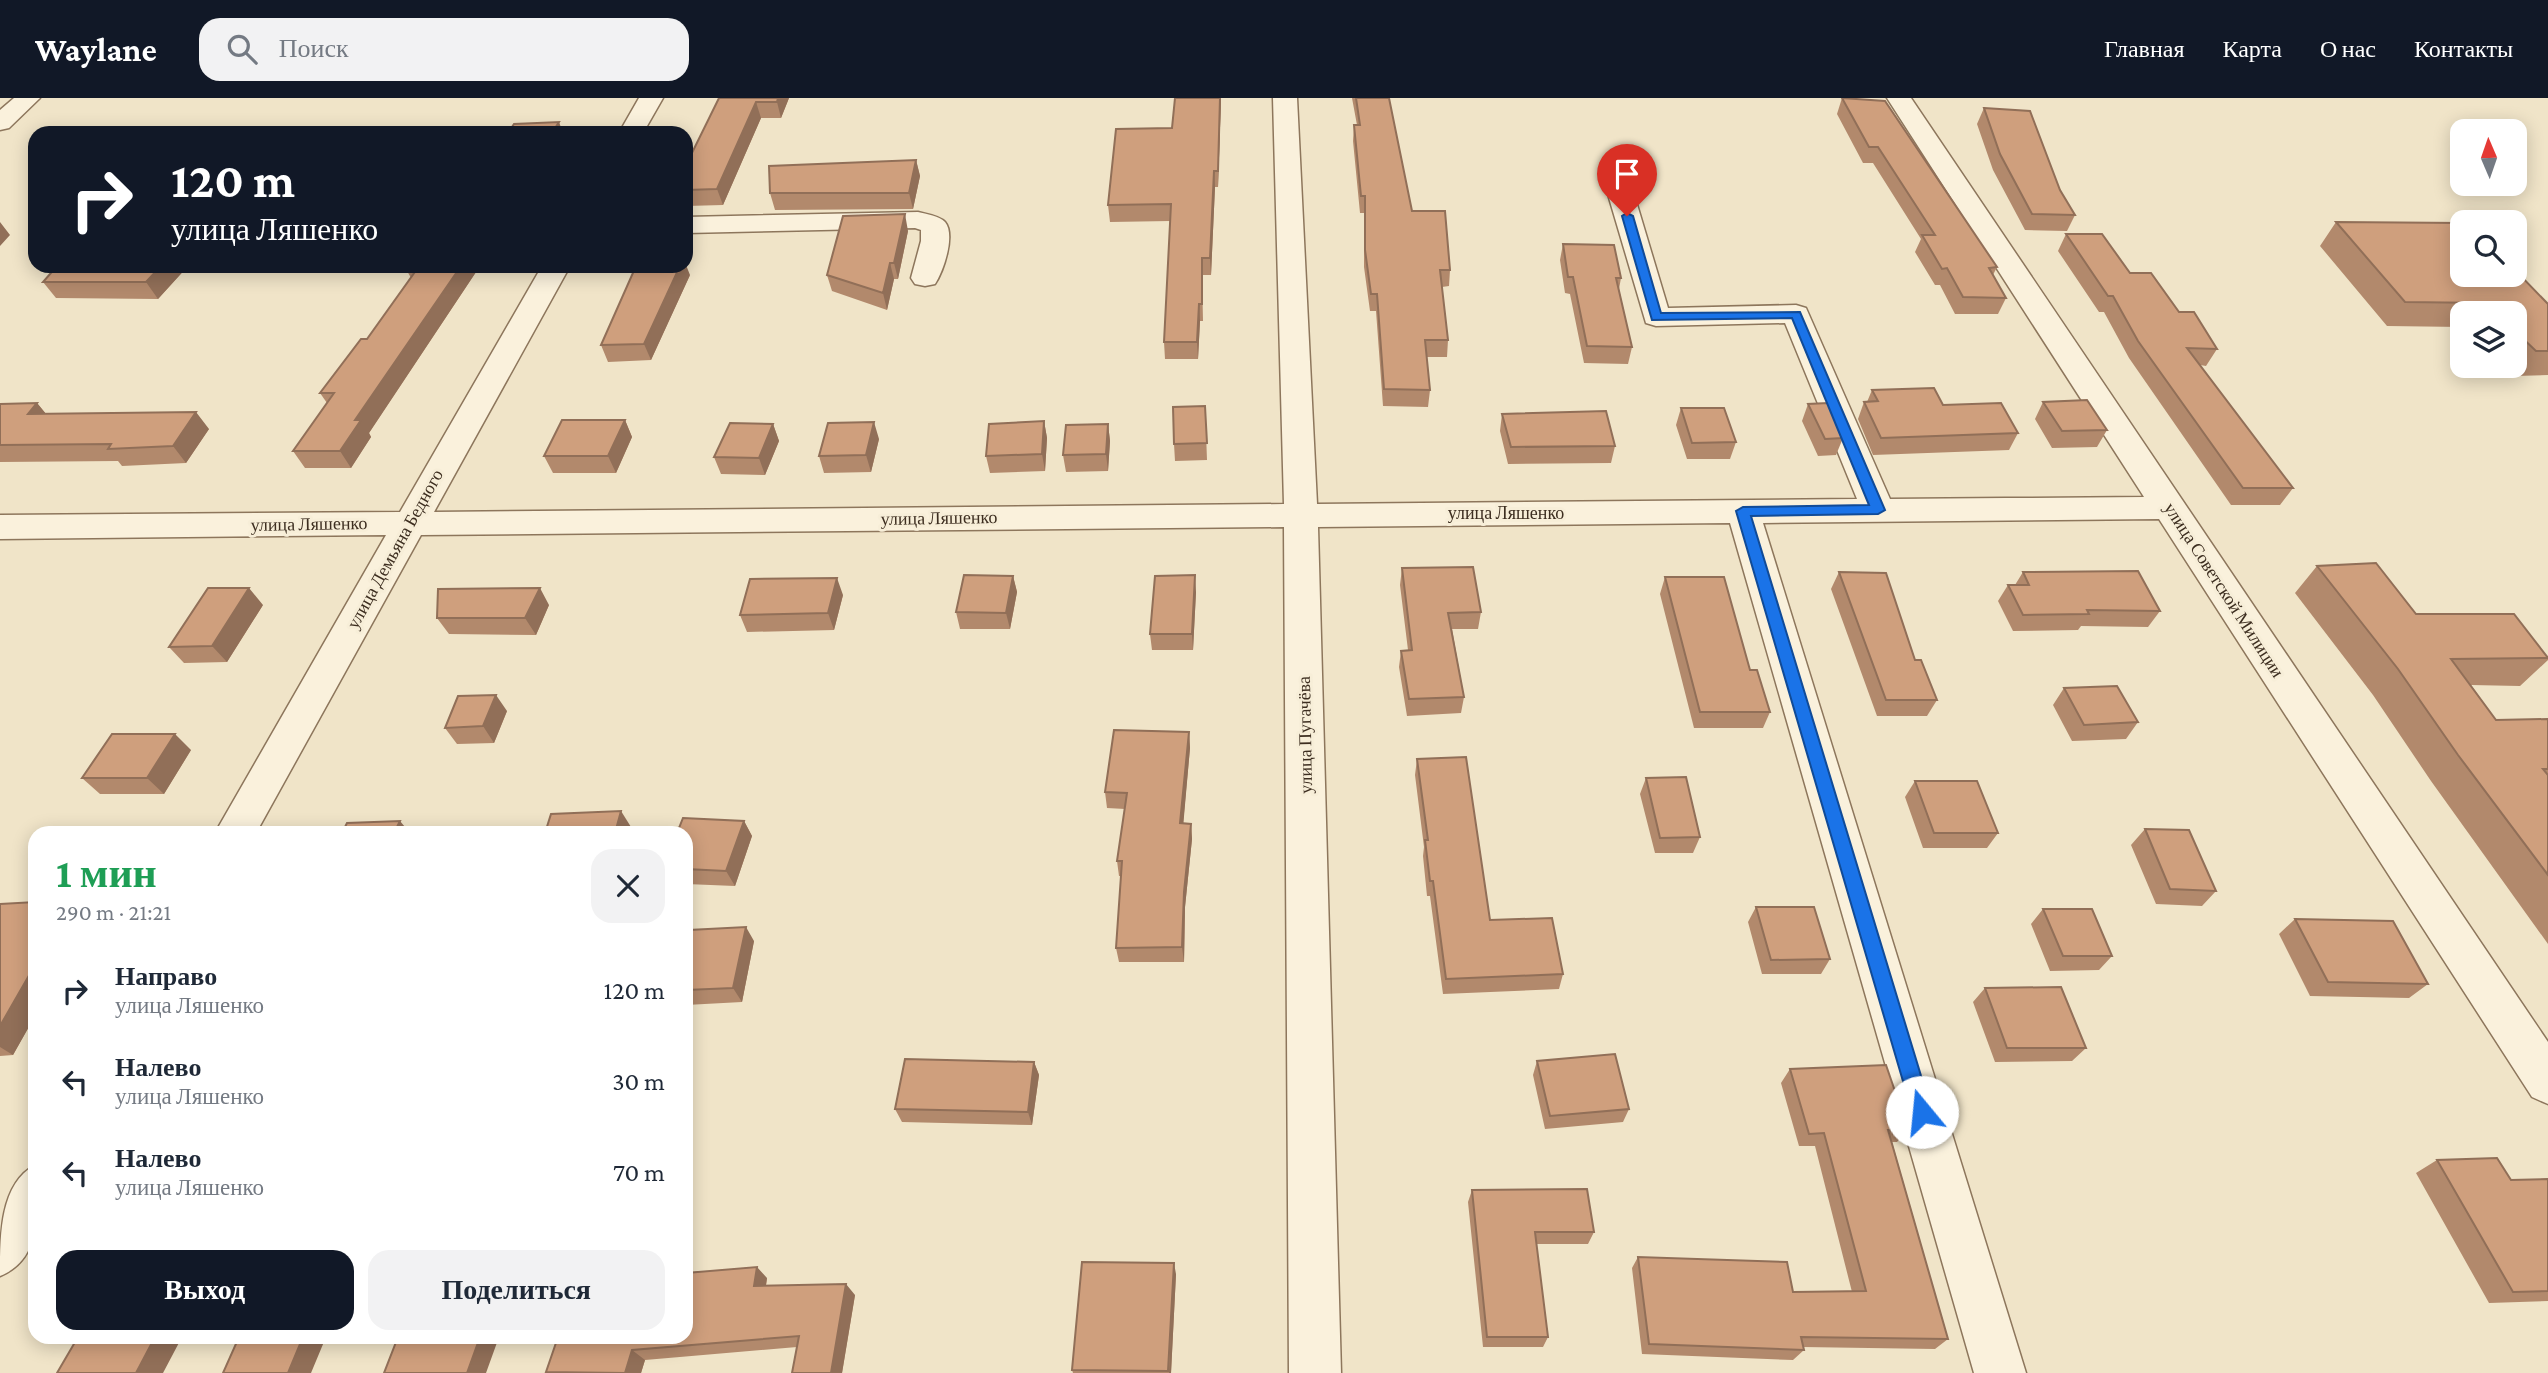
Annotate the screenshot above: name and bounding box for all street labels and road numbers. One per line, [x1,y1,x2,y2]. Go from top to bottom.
street label: улица Демьяна Бедного [343,466,447,632]
street label: улица Советской Милиции [2160,499,2288,681]
street label: улица Ляшенко [1448,503,1564,523]
street label: улица Ляшенко [881,507,997,529]
street label: улица Ляшенко [251,513,367,535]
street label: улица Пугачёва [1294,676,1316,794]

